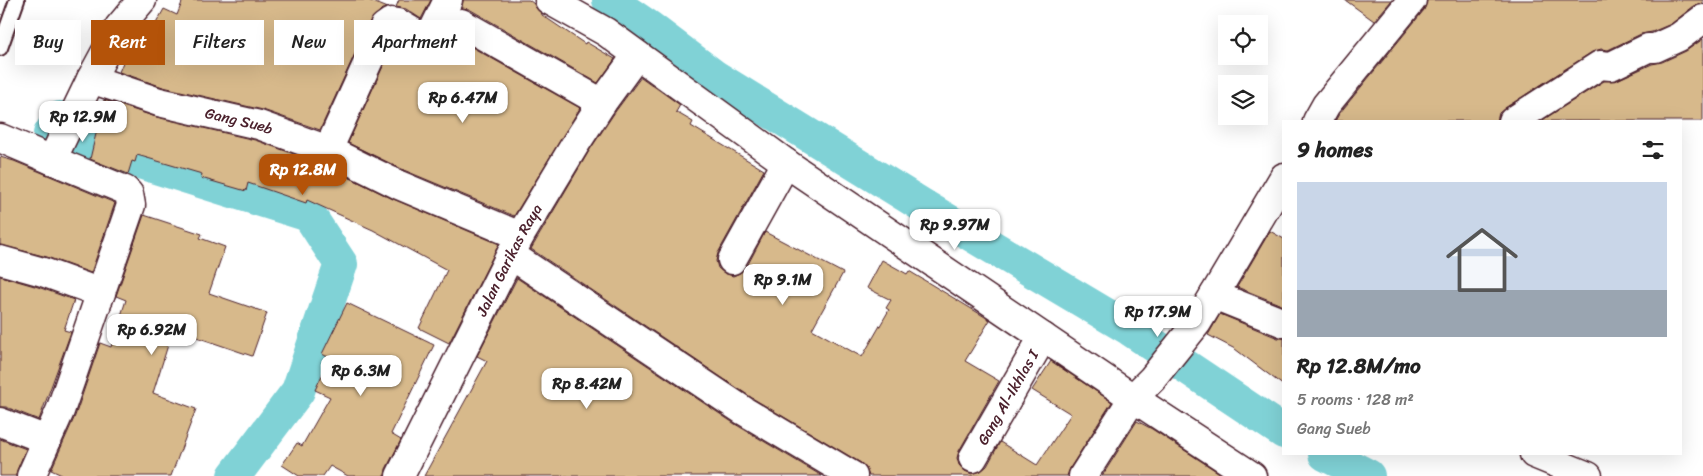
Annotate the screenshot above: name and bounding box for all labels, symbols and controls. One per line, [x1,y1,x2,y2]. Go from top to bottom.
map controls [1218,15,1268,125]
button: locate [1218,15,1268,65]
chip: Buy [15,20,81,65]
chip: Rent [91,20,165,65]
chip: Filters [175,20,264,65]
chip: New [274,20,344,65]
chip: Apartment [354,20,475,65]
button: layers [1218,75,1268,125]
pin: Rp 6.47M [411,82,515,124]
text: Rp 6.47M [429,83,497,112]
pin: Rp 12.9M [31,100,135,143]
street label: Gang Sueb [202,100,277,142]
text: Rp 12.9M [50,102,116,131]
text: 9 homes [1297,131,1373,169]
icon: filters [1639,136,1667,164]
pin: Rp 12.8M [251,154,355,196]
text: Rp 12.8M [270,155,336,184]
street label: Jalan Garikas Raya [468,198,550,322]
pin: Rp 9.97M [903,208,1007,251]
text: Rp 9.97M [921,210,990,239]
icon: home [1437,215,1527,305]
pin: Rp 9.1M [737,264,829,306]
text: Rp 9.1M [754,265,812,294]
pin: Rp 17.9M [1106,296,1210,338]
text: Rp 17.9M [1125,297,1191,326]
pin: Rp 6.92M [100,314,204,356]
text: Rp 6.92M [118,315,186,344]
street label: Gang Al-Ikhlas I [970,344,1047,450]
text: Rp 12.8M/mo [1297,347,1421,385]
pin: Rp 6.3M [315,354,407,397]
text: Rp 6.3M [332,356,390,385]
pin: Rp 8.42M [535,368,639,410]
text: Rp 8.42M [552,369,622,398]
text: 5 rooms · 128 m² [1297,385,1414,414]
text: Gang Sueb [1297,414,1371,443]

